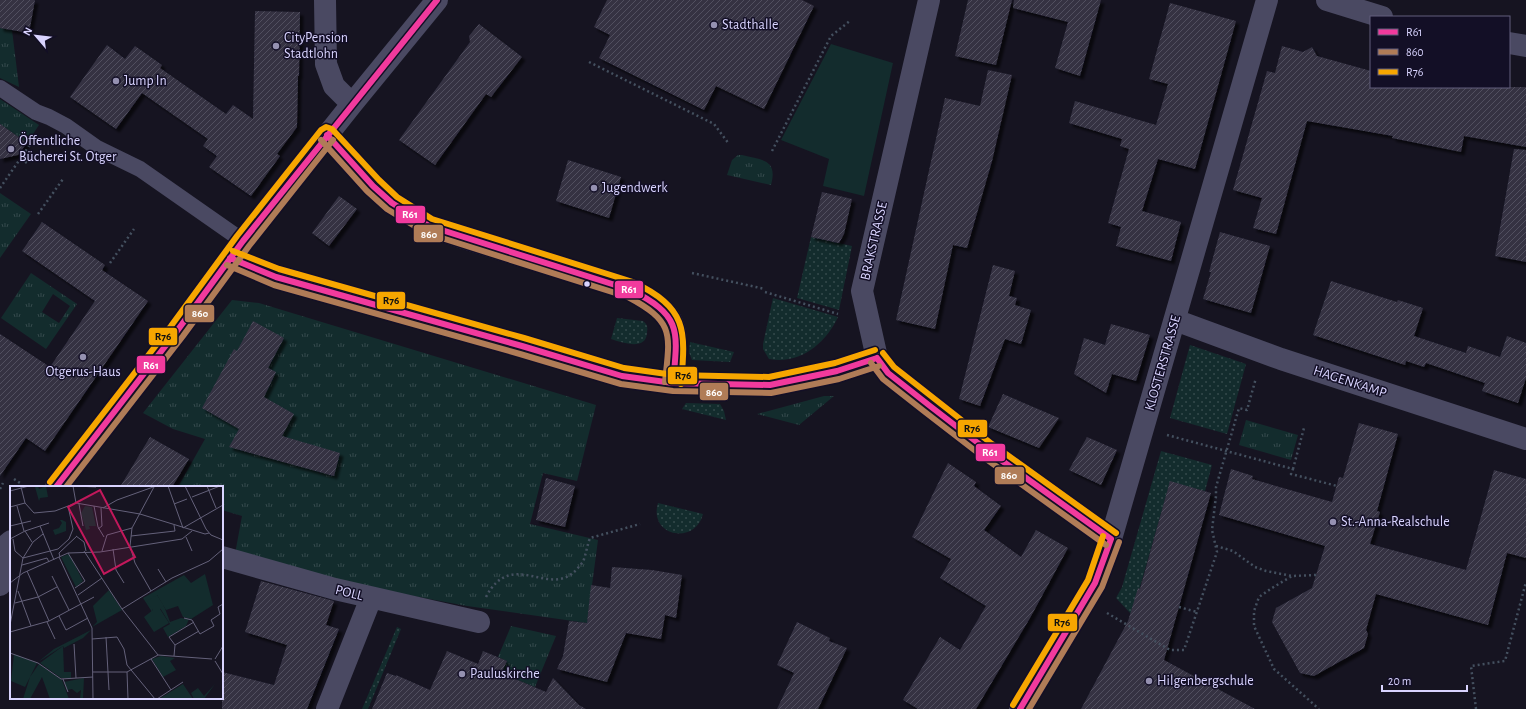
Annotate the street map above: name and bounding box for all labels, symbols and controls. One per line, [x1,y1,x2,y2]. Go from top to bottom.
north arrow [16,16,56,56]
legend [1370,16,1510,88]
place label: Stadthalle [722,18,778,32]
marker: Stadthalle [709,20,719,30]
text: N [21,26,34,38]
text: R61 [1406,26,1422,38]
place label: CityPension Stadtlohn [284,31,348,61]
marker: CityPension Stadtlohn [271,41,281,51]
text: 860 [1406,46,1424,58]
text: R76 [1406,66,1424,78]
place label: Jump In [124,74,167,88]
marker: Jump In [111,76,121,86]
place label: Öffentliche Bücherei St. Otger [19,131,117,164]
marker: Öffentliche Bücherei St. Otger [6,144,16,154]
place label: Jugendwerk [602,181,668,195]
marker: Jugendwerk [589,183,599,193]
street label: BRAKSTRASSE [858,200,890,282]
line badge: R61 [395,205,426,224]
text: R61 [402,209,418,220]
line badge: 860 [413,224,444,243]
text: 860 [421,229,438,240]
unlabelled marker [582,279,592,289]
line badge: R61 [614,280,644,299]
text: R61 [621,284,637,295]
line badge: R76 [376,291,406,310]
text: R76 [383,295,399,306]
line badge: 860 [184,304,215,323]
text: 860 [192,308,209,319]
street label: KLOSTERSTRASSE [1143,313,1183,412]
line badge: R76 [148,327,178,346]
text: R76 [155,331,171,342]
marker: Otgerus-Haus [78,352,88,362]
line badge: R61 [136,355,166,374]
text: R61 [143,360,159,371]
street label: HAGENKAMP [1312,364,1388,400]
place label: Otgerus-Haus [45,365,121,379]
line badge: R76 [667,366,698,385]
text: R76 [675,370,691,381]
line badge: 860 [699,382,729,401]
text: 860 [706,387,723,398]
line badge: R76 [957,419,988,438]
text: R76 [964,423,980,434]
line badge: R61 [975,443,1006,462]
text: R61 [982,447,998,458]
line badge: 860 [994,466,1025,485]
text: 860 [1001,470,1018,481]
inset map [10,486,223,699]
place label: St.-Anna-Realschule [1341,515,1450,529]
marker: St.-Anna-Realschule [1328,517,1338,527]
street label: POLL [334,583,364,603]
line badge: R76 [1047,613,1078,632]
text: R76 [1054,617,1070,628]
place label: Pauluskirche [470,667,540,681]
scale bar [1382,667,1467,693]
marker: Pauluskirche [457,669,467,679]
place label: Hilgenbergschule [1157,674,1254,688]
text: 20 m [1388,675,1411,687]
marker: Hilgenbergschule [1144,676,1154,686]

